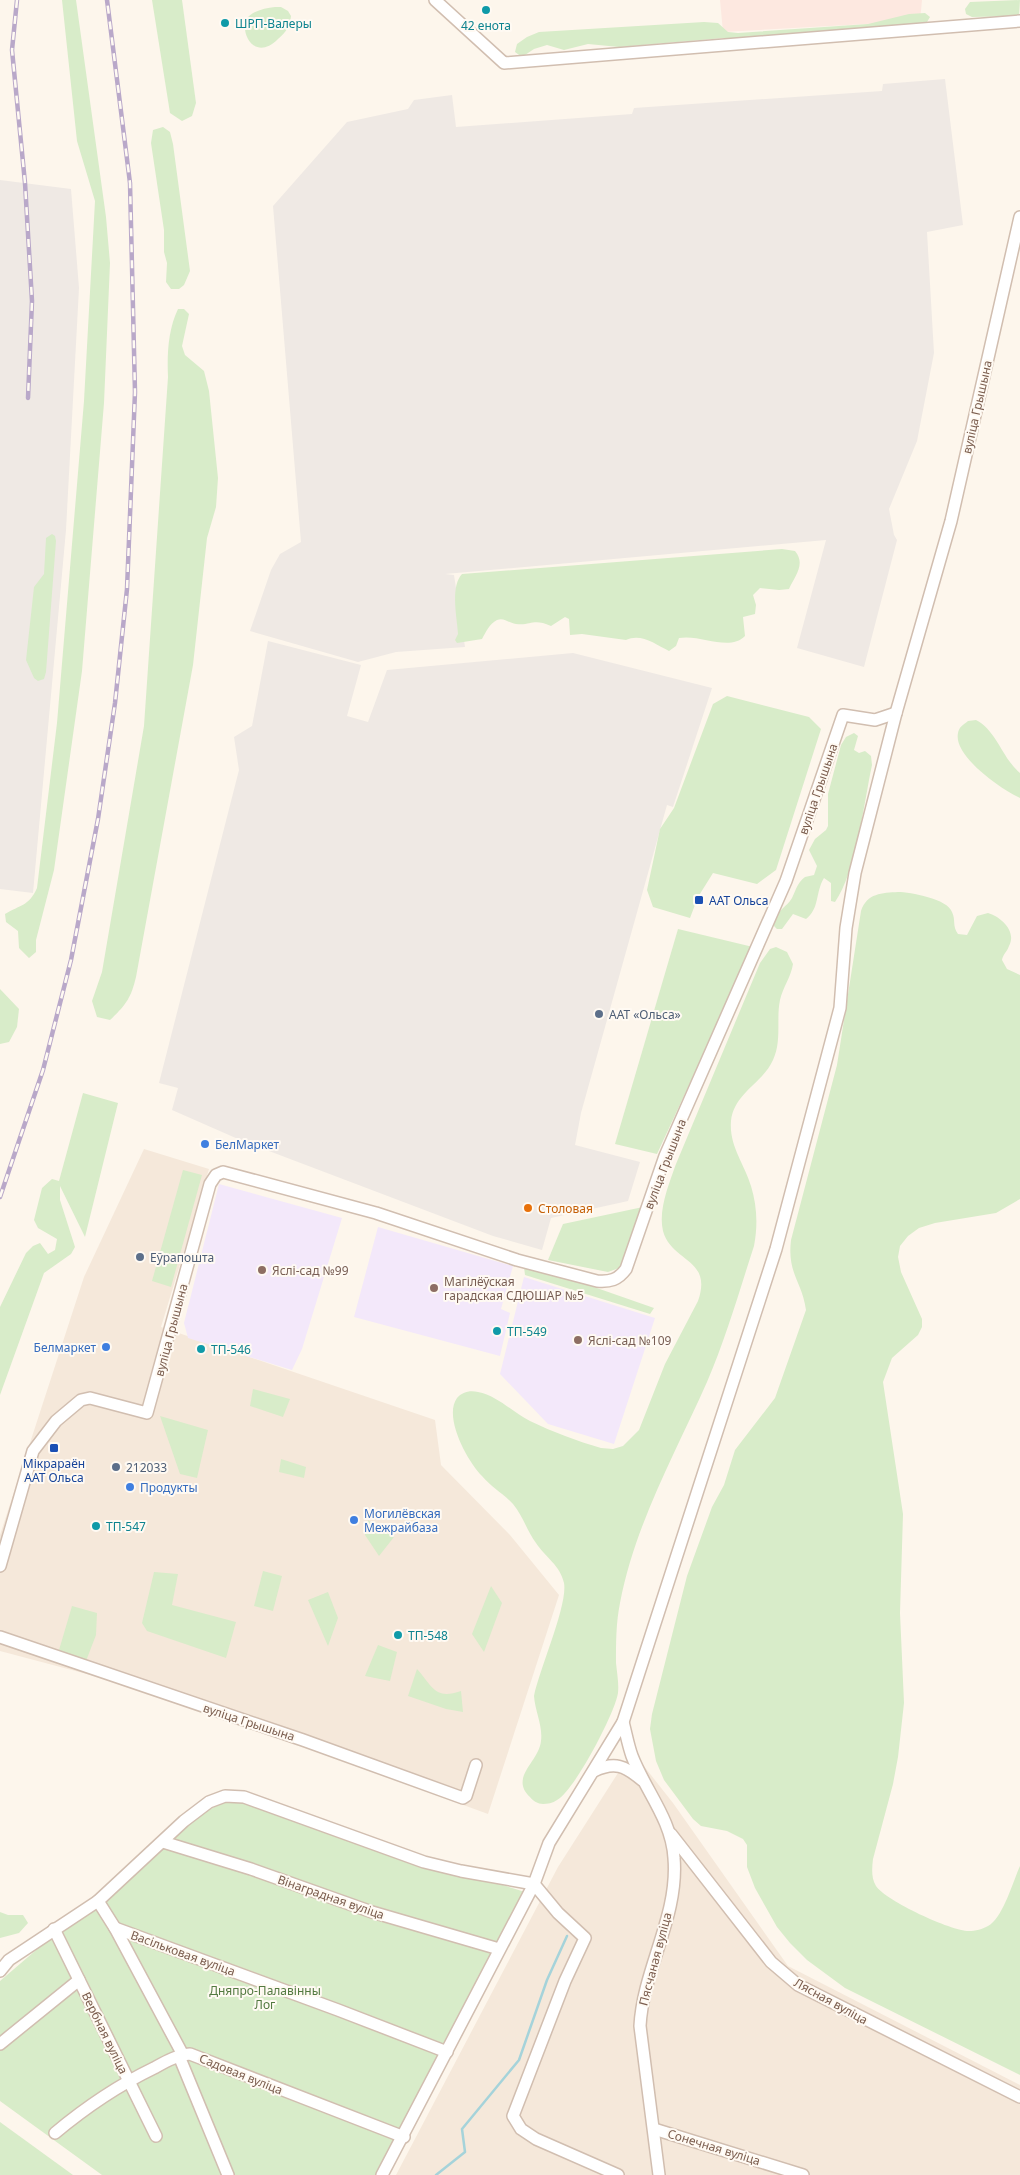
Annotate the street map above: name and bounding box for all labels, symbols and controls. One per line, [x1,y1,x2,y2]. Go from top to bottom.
marker: 42 енота [480,4,492,16]
place label: ШРП-Валеры [235,15,312,32]
marker: ШРП-Валеры [219,17,231,29]
place label: 42 енота [461,17,511,34]
street label: вуліца Грышына [958,359,996,455]
street label: вуліца Грышына [794,741,842,837]
place label: ААТ Ольса [709,892,768,909]
marker: ААТ Ольса [693,894,705,906]
place label: ААТ «Ольса» [609,1006,681,1023]
marker: ААТ «Ольса» [593,1008,605,1020]
street label: вуліца Грышына [640,1116,690,1212]
place label: БелМаркет [215,1136,280,1153]
marker: БелМаркет [199,1138,211,1150]
place label: Столовая [538,1200,593,1217]
marker: Столовая [522,1202,534,1214]
place label: Еўрапошта [150,1249,214,1266]
marker: Еўрапошта [134,1251,146,1263]
place label: Яслі-сад №99 [272,1262,349,1279]
marker: Яслі-сад №99 [256,1264,268,1276]
place label: Магілёўская гарадская СДЮШАР №5 [444,1273,584,1304]
street label: вуліца Грышына [150,1282,192,1378]
marker: Магілёўская гарадская СДЮШАР №5 [428,1282,440,1294]
place label: ТП-549 [507,1323,547,1340]
marker: ТП-549 [491,1325,503,1337]
place label: Яслі-сад №109 [588,1332,672,1349]
marker: Яслі-сад №109 [572,1334,584,1346]
place label: Белмаркет [34,1339,96,1356]
marker: Белмаркет [100,1341,112,1353]
place label: ТП-546 [211,1341,251,1358]
marker: ТП-546 [195,1343,207,1355]
marker: Мікрараён ААТ Ольса [48,1442,60,1454]
place label: Мікрараён ААТ Ольса [23,1455,85,1486]
place label: 212033 [126,1459,167,1476]
marker: 212033 [110,1461,122,1473]
place label: Продукты [140,1479,198,1496]
marker: Продукты [124,1481,136,1493]
place label: Могилёвская Межрайбаза [364,1505,441,1536]
marker: Могилёвская Межрайбаза [348,1514,360,1526]
place label: ТП-547 [106,1518,146,1535]
marker: ТП-547 [90,1520,102,1532]
place label: ТП-548 [408,1627,448,1644]
marker: ТП-548 [392,1629,404,1641]
street label: вуліца Грышына [201,1699,297,1745]
street label: Вінаградная вуліца [275,1871,387,1923]
street label: Пясчаная вуліца [634,1911,676,2007]
street label: Васільковая вуліца [128,1926,238,1980]
street label: Лясная вуліца [791,1974,871,2028]
park label: Дняпро-Палавінны Лог [209,1982,321,2013]
street label: Вербная вуліца [78,1989,132,2077]
street label: Садовая вуліца [197,2050,285,2098]
street label: Сонечная вуліца [666,2125,762,2169]

